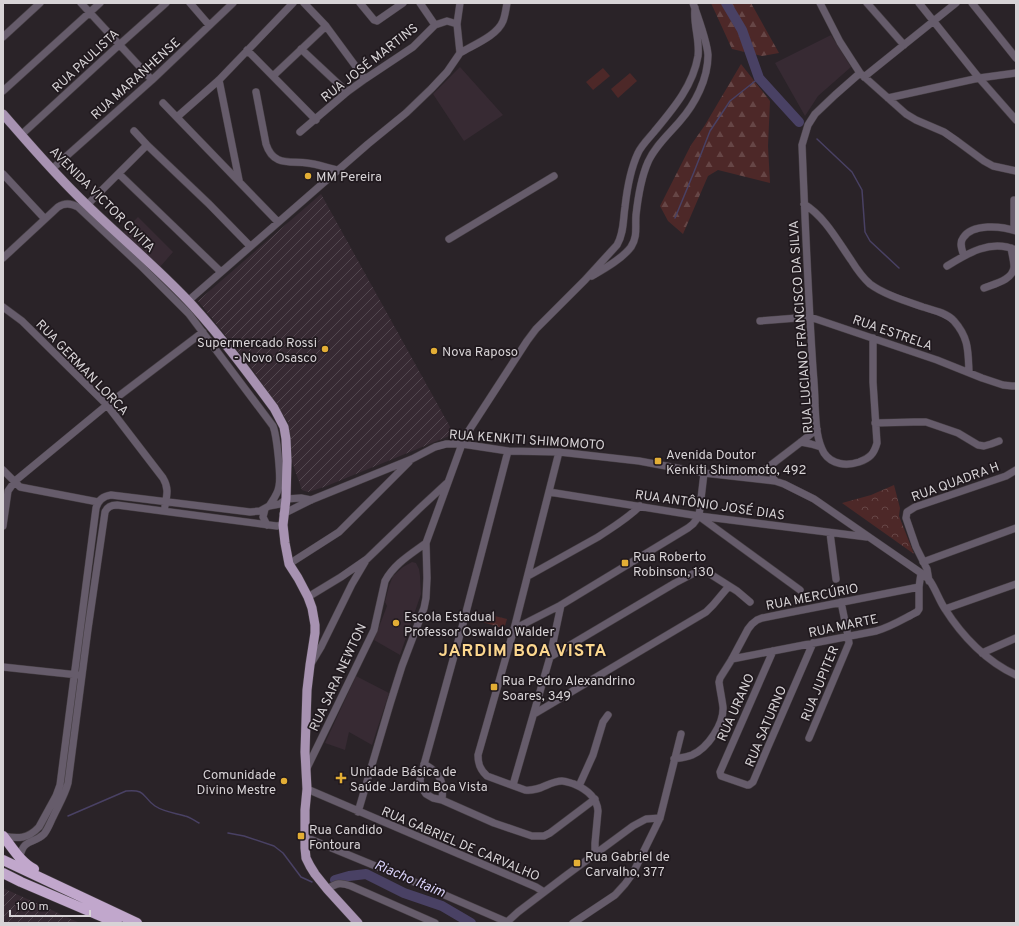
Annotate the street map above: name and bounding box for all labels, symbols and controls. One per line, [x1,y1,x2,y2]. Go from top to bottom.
street label: RUA JOSÉ MARTINS [317,19,422,106]
street label: RUA PAULISTA [50,26,123,97]
street label: RUA MARANHENSE [88,35,184,124]
street label: AVENIDA VICTOR CIVITA [45,144,158,257]
place label: MM Pereira [316,170,382,186]
marker: MM Pereira [303,171,313,181]
street label: RUA LUCIANO FRANCISCO DA SILVA [787,220,817,434]
street label: RUA ESTRELA [850,313,935,355]
street label: RUA GERMAN LORCA [32,317,131,420]
place label: Supermercado Rossi - Novo Osasco [197,336,317,367]
marker: Supermercado Rossi - Novo Osasco [320,344,330,354]
place label: Nova Raposo [442,345,518,361]
marker: Nova Raposo [429,346,439,356]
street label: RUA KENKITI SHIMOMOTO [448,428,605,454]
place label: Avenida Doutor Kenkiti Shimomoto, 492 [666,448,806,479]
marker: Avenida Doutor Kenkiti Shimomoto, 492 [653,456,663,466]
street label: RUA QUADRA H [910,460,1002,506]
street label: RUA ANTÔNIO JOSÉ DIAS [634,486,786,524]
place label: Rua Roberto Robinson, 130 [633,550,714,581]
marker: Rua Roberto Robinson, 130 [620,558,630,568]
street label: RUA MERCÚRIO [764,579,860,615]
place label: Escola Estadual Professor Oswaldo Walder [404,610,555,641]
street label: RUA MARTE [807,612,880,642]
marker: Escola Estadual Professor Oswaldo Walder [391,618,401,628]
street label: RUA SARA NEWTON [307,621,371,734]
district label: JARDIM BOA VISTA [438,641,608,663]
street label: RUA JUPITER [798,644,843,724]
street label: RUA URANO [715,671,759,744]
place label: Rua Pedro Alexandrino Soares, 349 [502,674,635,705]
marker: Rua Pedro Alexandrino Soares, 349 [489,682,499,692]
street label: RUA SATURNO [743,684,791,770]
place label: Unidade Básica de Saúde Jardim Boa Vista [350,765,488,796]
place label: Comunidade Divino Mestre [197,768,276,799]
marker: Unidade Básica de Saúde Jardim Boa Vista [335,772,347,784]
marker: Comunidade Divino Mestre [279,776,289,786]
street label: RUA GABRIEL DE CARVALHO [379,804,542,885]
place label: Rua Candido Fontoura [309,823,383,854]
marker: Rua Candido Fontoura [296,831,306,841]
place label: Rua Gabriel de Carvalho, 377 [585,850,670,881]
water label: Riacho Itaim [371,857,448,902]
marker: Rua Gabriel de Carvalho, 377 [572,858,582,868]
scale bar [10,892,90,918]
text: 100 m [16,899,49,915]

